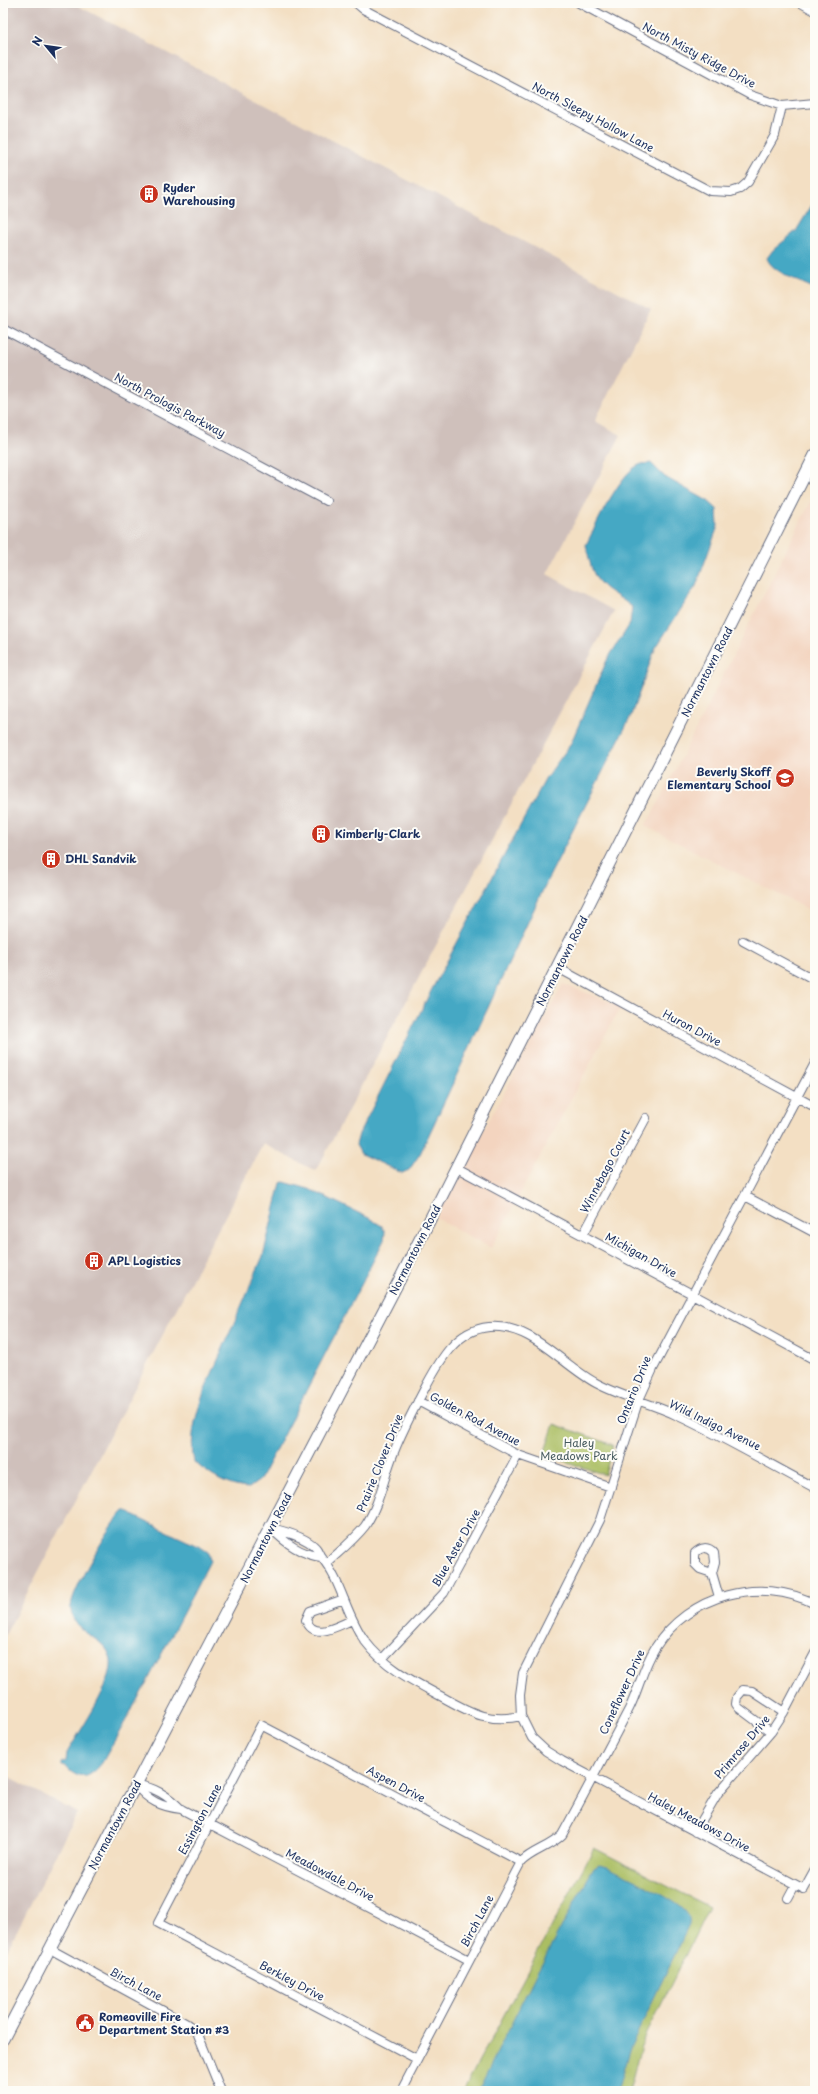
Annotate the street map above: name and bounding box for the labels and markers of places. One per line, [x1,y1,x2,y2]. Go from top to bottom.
place label: Ryder Warehousing [163,179,236,209]
building icon: Ryder Warehousing [138,183,160,205]
place label: Beverly Skoff Elementary School [667,763,772,793]
school or university icon: Beverly Skoff Elementary School [774,767,796,789]
building icon: Kimberly-Clark [310,823,332,845]
place label: Kimberly-Clark [335,825,421,842]
building icon: DHL Sandvik [40,848,62,870]
place label: DHL Sandvik [65,850,137,867]
building icon: APL Logistics [83,1250,105,1272]
place label: APL Logistics [107,1252,181,1269]
place label: Romeoville Fire Department Station #3 [99,2008,229,2038]
public building icon: Romeoville Fire Department Station #3 [74,2012,96,2034]

